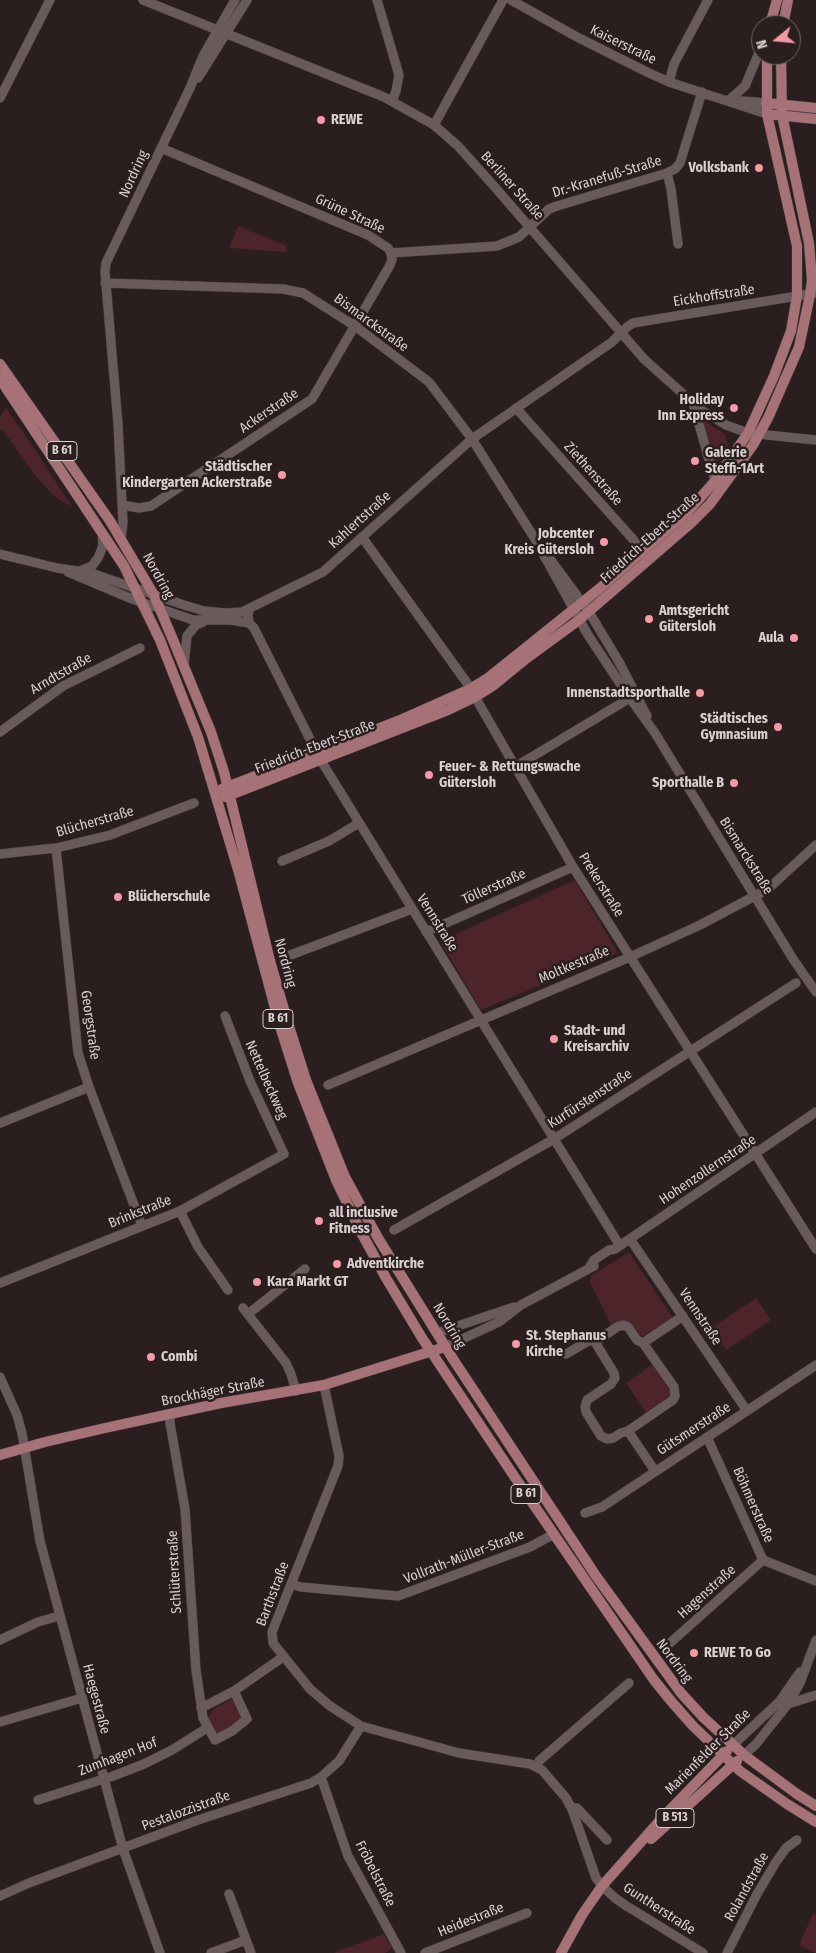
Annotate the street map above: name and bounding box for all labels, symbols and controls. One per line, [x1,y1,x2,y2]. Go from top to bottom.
north arrow [751,15,801,65]
street label: Kaiserstraße [587,22,659,68]
text: N [753,38,771,51]
place label: REWE [331,112,363,128]
marker: REWE [315,114,327,126]
street label: Nordring [116,148,152,200]
street label: Berliner Straße [477,148,547,224]
street label: Dr.-Kranefuß-Straße [550,152,664,202]
place label: Volksbank [689,160,749,176]
marker: Volksbank [753,162,765,174]
street label: Grüne Straße [312,191,388,237]
street label: Eickhoffstraße [672,281,756,311]
street label: Bismarckstraße [330,290,412,356]
street label: Ackerstraße [236,385,302,437]
place label: Holiday Inn Express [658,392,724,424]
marker: Holiday Inn Express [728,402,740,414]
street label: Ziethenstraße [560,439,626,509]
road number: B 61 [47,442,77,461]
place label: Galerie Steffi-1Art [705,445,764,478]
marker: Galerie Steffi-1Art [689,455,701,467]
place label: Städtischer Kindergarten Ackerstraße [122,459,272,492]
marker: Städtischer Kindergarten Ackerstraße [276,469,288,481]
street label: Kahlertstraße [325,488,395,552]
street label: Friedrich-Ebert-Straße [597,489,703,587]
place label: Jobcenter Kreis Gütersloh [504,526,594,558]
marker: Jobcenter Kreis Gütersloh [598,536,610,548]
street label: Nordring [138,550,178,602]
place label: Amtsgericht Gütersloh [659,603,729,636]
marker: Amtsgericht Gütersloh [643,613,655,625]
place label: Aula [758,630,784,646]
marker: Aula [788,632,800,644]
street label: Arndtstraße [27,650,95,698]
place label: Innenstadtsporthalle [567,685,690,701]
marker: Innenstadtsporthalle [694,687,706,699]
place label: Städtisches Gymnasium [700,711,768,744]
street label: Friedrich-Ebert-Straße [253,716,377,778]
marker: Städtisches Gymnasium [772,721,784,733]
place label: Feuer- & Rettungswache Gütersloh [439,759,581,792]
marker: Feuer- & Rettungswache Gütersloh [423,769,435,781]
place label: Sporthalle B [652,775,724,791]
marker: Sporthalle B [728,777,740,789]
street label: Blücherstraße [54,803,136,841]
street label: Bismarckstraße [716,814,776,898]
street label: Prekerstraße [575,850,627,920]
street label: Töllerstraße [459,865,529,909]
place label: Blücherschule [128,889,210,905]
marker: Blücherschule [112,891,124,903]
street label: Vennstraße [413,891,461,955]
street label: Nordring [270,937,300,989]
street label: Moltkestraße [536,943,612,987]
street label: Georgstraße [77,989,103,1061]
road number: B 61 [263,1010,293,1028]
place label: Stadt- und Kreisarchiv [564,1023,629,1056]
marker: Stadt- und Kreisarchiv [548,1033,560,1045]
street label: Nettelbeckweg [241,1038,291,1122]
street label: Kurfürstenstraße [545,1066,635,1132]
street label: Hohenzollernstraße [656,1131,760,1209]
street label: Brinkstraße [106,1192,174,1232]
place label: all inclusive Fitness [329,1205,398,1238]
marker: all inclusive Fitness [313,1215,325,1227]
place label: Adventkirche [347,1256,424,1272]
marker: Adventkirche [331,1258,343,1270]
place label: Kara Markt GT [267,1274,348,1290]
marker: Kara Markt GT [251,1276,263,1288]
street label: Vennstraße [675,1285,725,1349]
street label: Nordring [429,1300,469,1352]
place label: St. Stephanus Kirche [526,1328,606,1360]
marker: St. Stephanus Kirche [510,1338,522,1350]
place label: Combi [161,1349,197,1365]
marker: Combi [145,1351,157,1363]
street label: Brockhäger Straße [160,1374,266,1410]
street label: Gütsmerstraße [654,1399,734,1459]
street label: Böhmerstraße [729,1465,777,1545]
road number: B 61 [511,1485,541,1504]
street label: Vollrath-Müller-Straße [401,1526,527,1588]
street label: Schlüterstraße [164,1530,186,1614]
street label: Barthstraße [253,1559,293,1629]
street label: Hagenstraße [675,1562,739,1622]
street label: Nordring [652,1636,696,1686]
place label: REWE To Go [704,1645,771,1661]
marker: REWE To Go [688,1647,700,1659]
street label: Haegestraße [79,1662,113,1736]
street label: Marienfelder Straße [662,1706,754,1798]
street label: Zumhagen Hof [76,1734,160,1780]
street label: Pestalozzistraße [140,1787,232,1835]
road number: B 513 [656,1809,694,1828]
street label: Fröbelstraße [351,1838,399,1910]
street label: Rolandstraße [721,1850,773,1924]
street label: Guntherstraße [620,1879,698,1939]
street label: Heidestraße [436,1899,506,1941]

